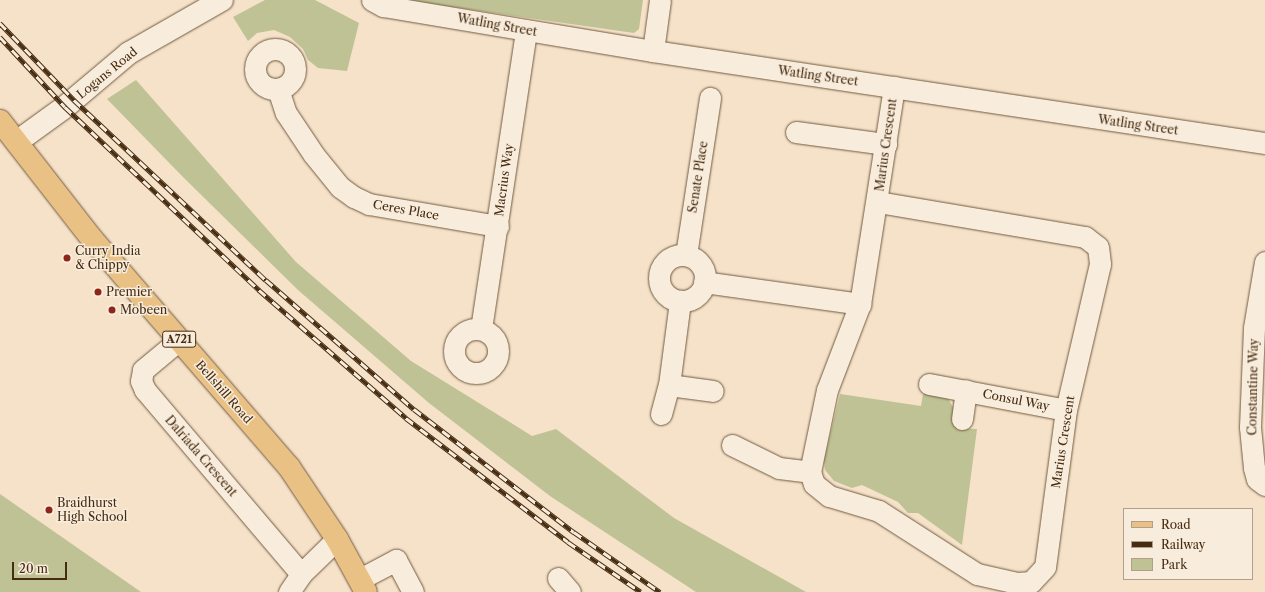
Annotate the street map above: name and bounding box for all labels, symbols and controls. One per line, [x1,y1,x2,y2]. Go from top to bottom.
street label: Watling Street [456,11,538,39]
street label: Logans Road [74,44,140,102]
street label: Watling Street [777,63,859,89]
street label: Marius Crescent [872,98,900,192]
street label: Watling Street [1097,112,1179,138]
street label: Senate Place [685,140,711,214]
street label: Macrius Way [492,142,516,218]
street label: Ceres Place [372,197,440,223]
place label: Curry India & Chippy [75,244,141,272]
marker: Curry India & Chippy [62,253,72,263]
place label: Premier [106,285,152,299]
marker: Premier [93,287,103,297]
place label: Mobeen [120,303,167,317]
marker: Mobeen [107,305,117,315]
road number: A721 [162,330,196,348]
street label: Constantine Way [1245,338,1261,436]
street label: Bellshill Road [193,358,255,426]
street label: Consul Way [981,386,1051,414]
street label: Marius Crescent [1049,395,1077,489]
street label: Dalriada Crescent [162,413,240,499]
place label: Braidhurst High School [57,496,127,524]
marker: Braidhurst High School [44,505,54,515]
legend [1123,508,1253,580]
text: Road [1161,517,1191,532]
text: Railway [1161,537,1206,552]
scale bar [14,554,69,580]
text: Park [1161,557,1187,572]
text: 20 m [19,561,48,576]

